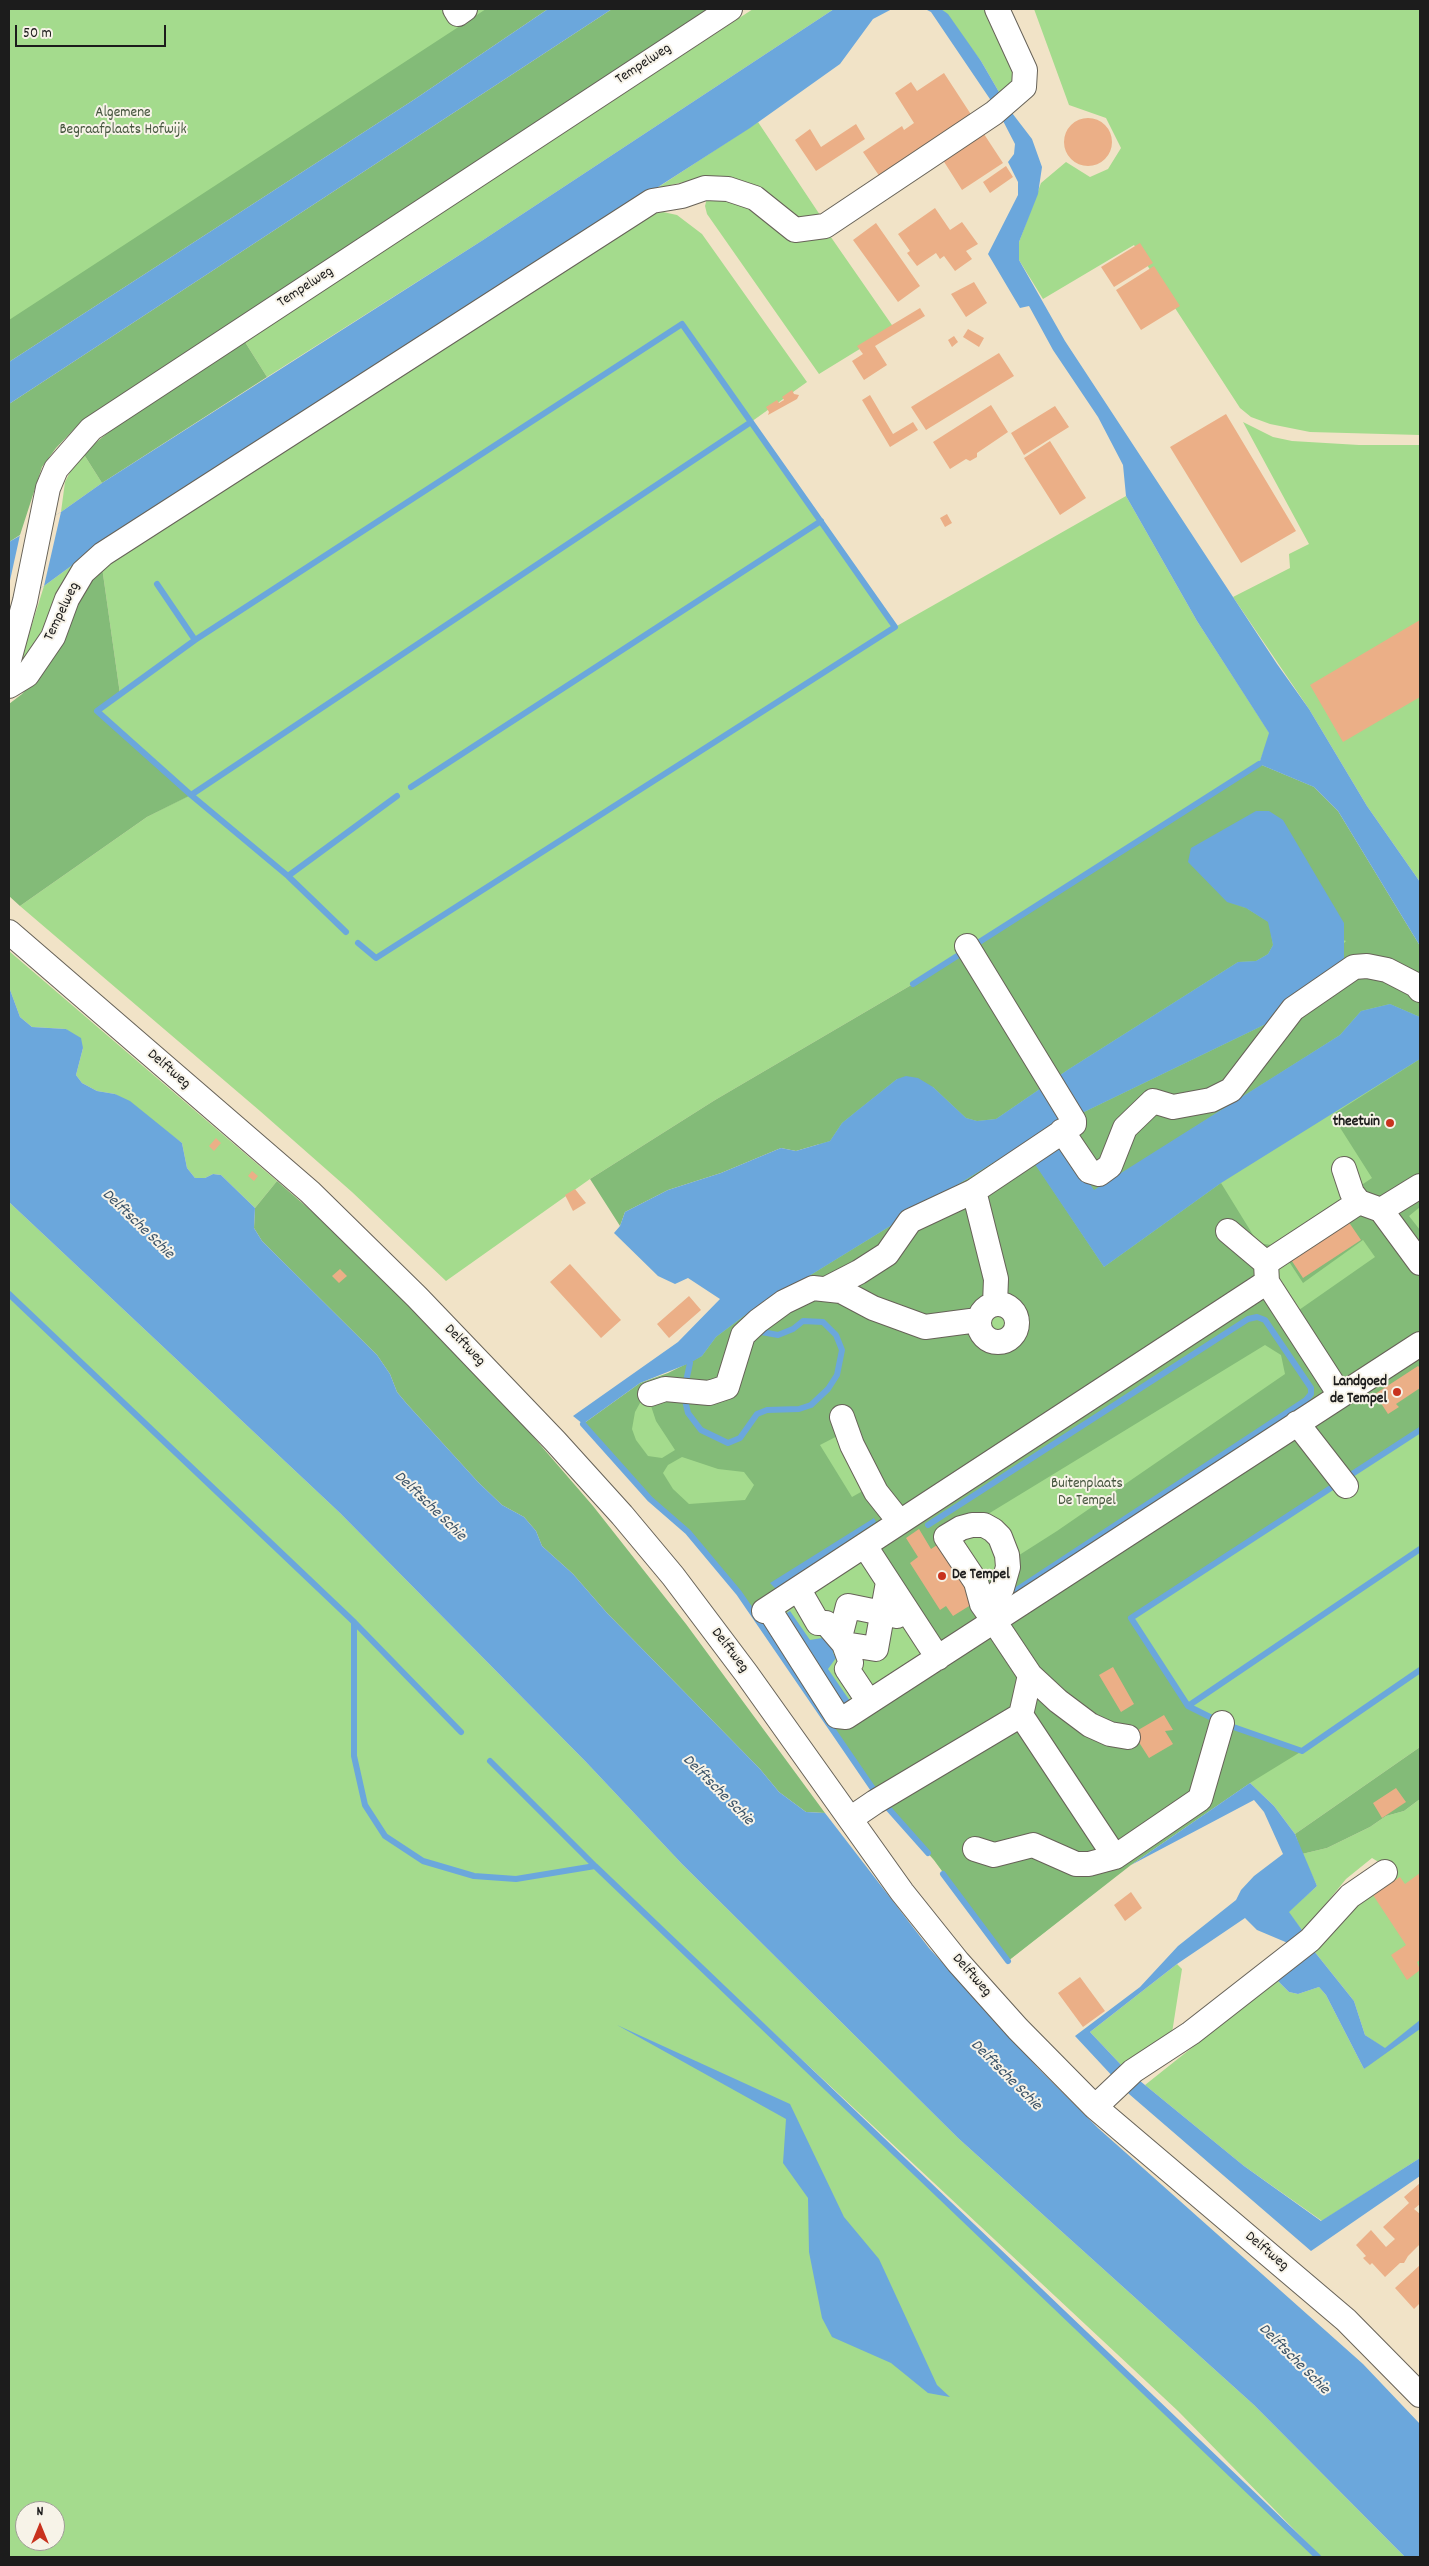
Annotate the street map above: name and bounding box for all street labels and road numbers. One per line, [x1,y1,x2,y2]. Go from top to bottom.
street label: Tempelweg [613,40,675,90]
street label: Tempelweg [275,263,337,313]
street label: Tempelweg [41,580,85,644]
street label: Delftweg [143,1046,193,1094]
street label: Delftweg [440,1321,488,1371]
street label: Delftweg [706,1625,752,1677]
street label: Delftweg [947,1951,995,2001]
street label: Delftweg [1240,2229,1292,2275]

